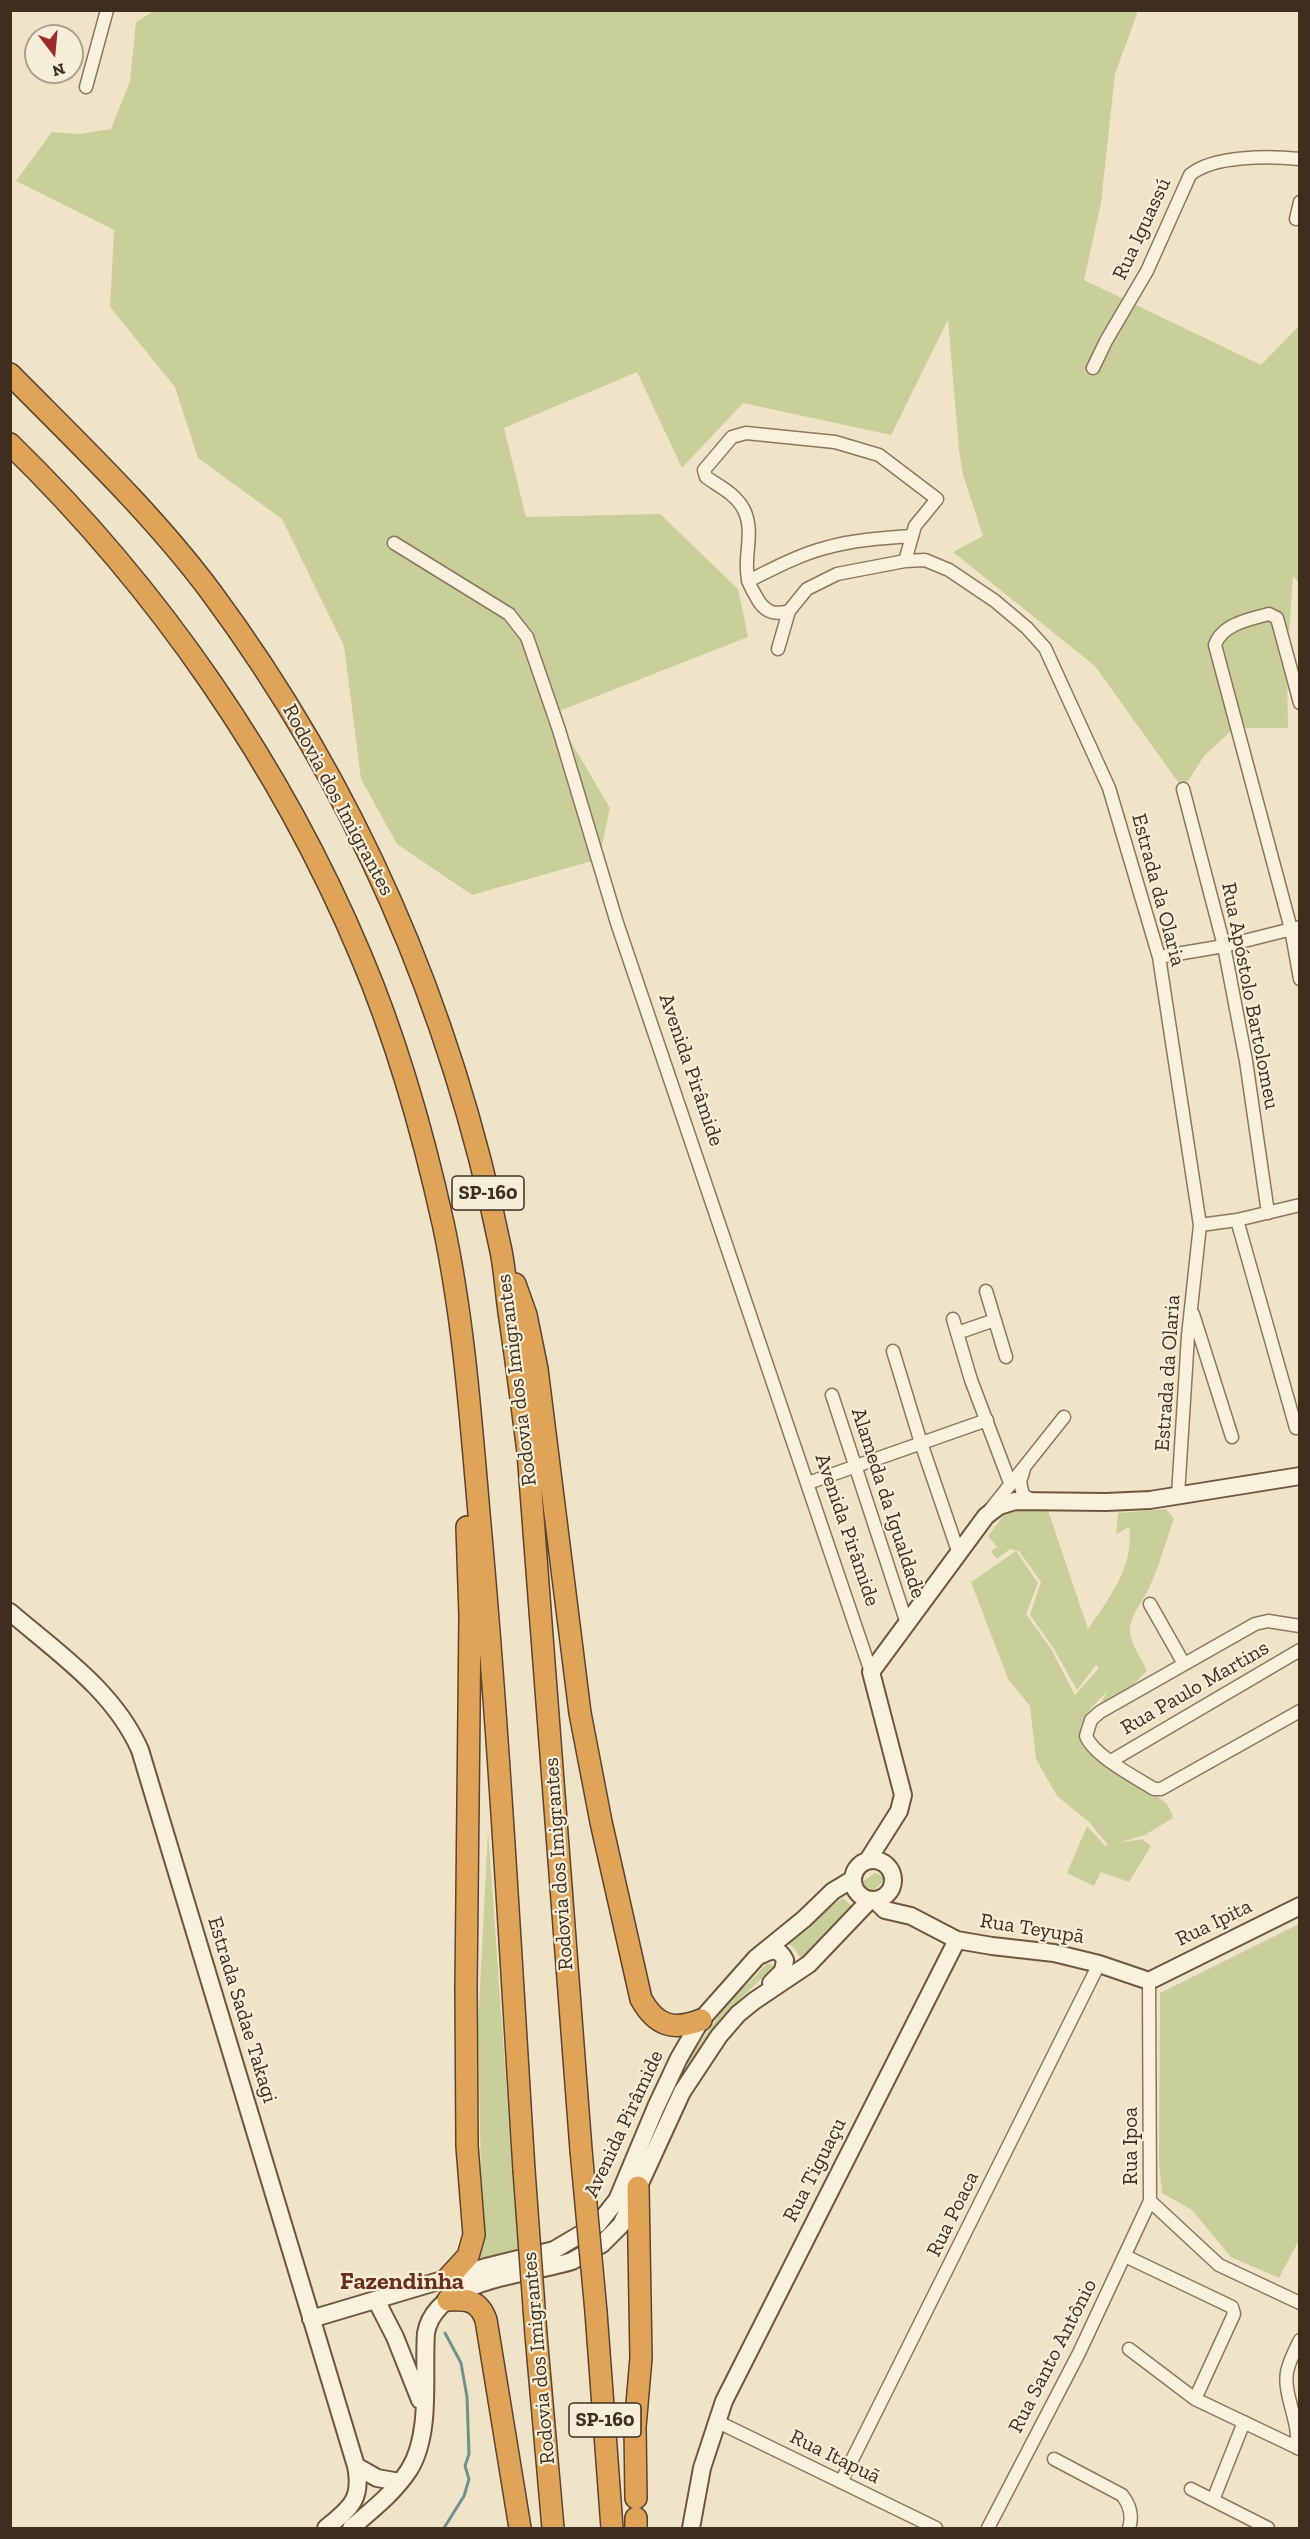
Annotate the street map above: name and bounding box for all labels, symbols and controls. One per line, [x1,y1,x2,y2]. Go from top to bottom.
north arrow [24,24,84,84]
text: N [50,59,67,81]
street label: Rua Iguassú [1107,174,1177,284]
street label: Rodovia dos Imigrantes [277,700,399,900]
street label: Estrada da Olaria [1126,811,1190,969]
street label: Rua Apóstolo Bartolomeu [1216,880,1284,1112]
street label: Avenida Pirâmide [653,990,729,1150]
road number: SP-160 [452,1176,524,1210]
street label: Rodovia dos Imigrantes [491,1273,543,1487]
street label: Estrada da Olaria [1150,1294,1186,1452]
street label: Alameda da Igualdade [845,1405,931,1601]
street label: Avenida Pirâmide [809,1450,885,1610]
street label: Rua Paulo Martins [1116,1635,1274,1741]
street label: Rodovia dos Imigrantes [539,1757,579,1971]
street label: Rua Ipita [1172,1894,1256,1952]
street label: Rua Teyupã [978,1908,1086,1950]
street label: Estrada Sadae Takagi [202,1914,282,2106]
street label: Avenida Pirâmide [579,2046,669,2202]
street label: Rua Ipoa [1118,2107,1144,2185]
street label: Rua Tiguaçu [778,2114,852,2226]
street label: Rua Poaca [922,2167,984,2261]
street label: Rodovia dos Imigrantes [517,2251,561,2465]
district label: Fazendinha [340,2268,464,2296]
street label: Rua Santo Antônio [1003,2275,1103,2437]
road number: SP-160 [569,2403,641,2437]
street label: Rua Itapuã [786,2424,884,2490]

